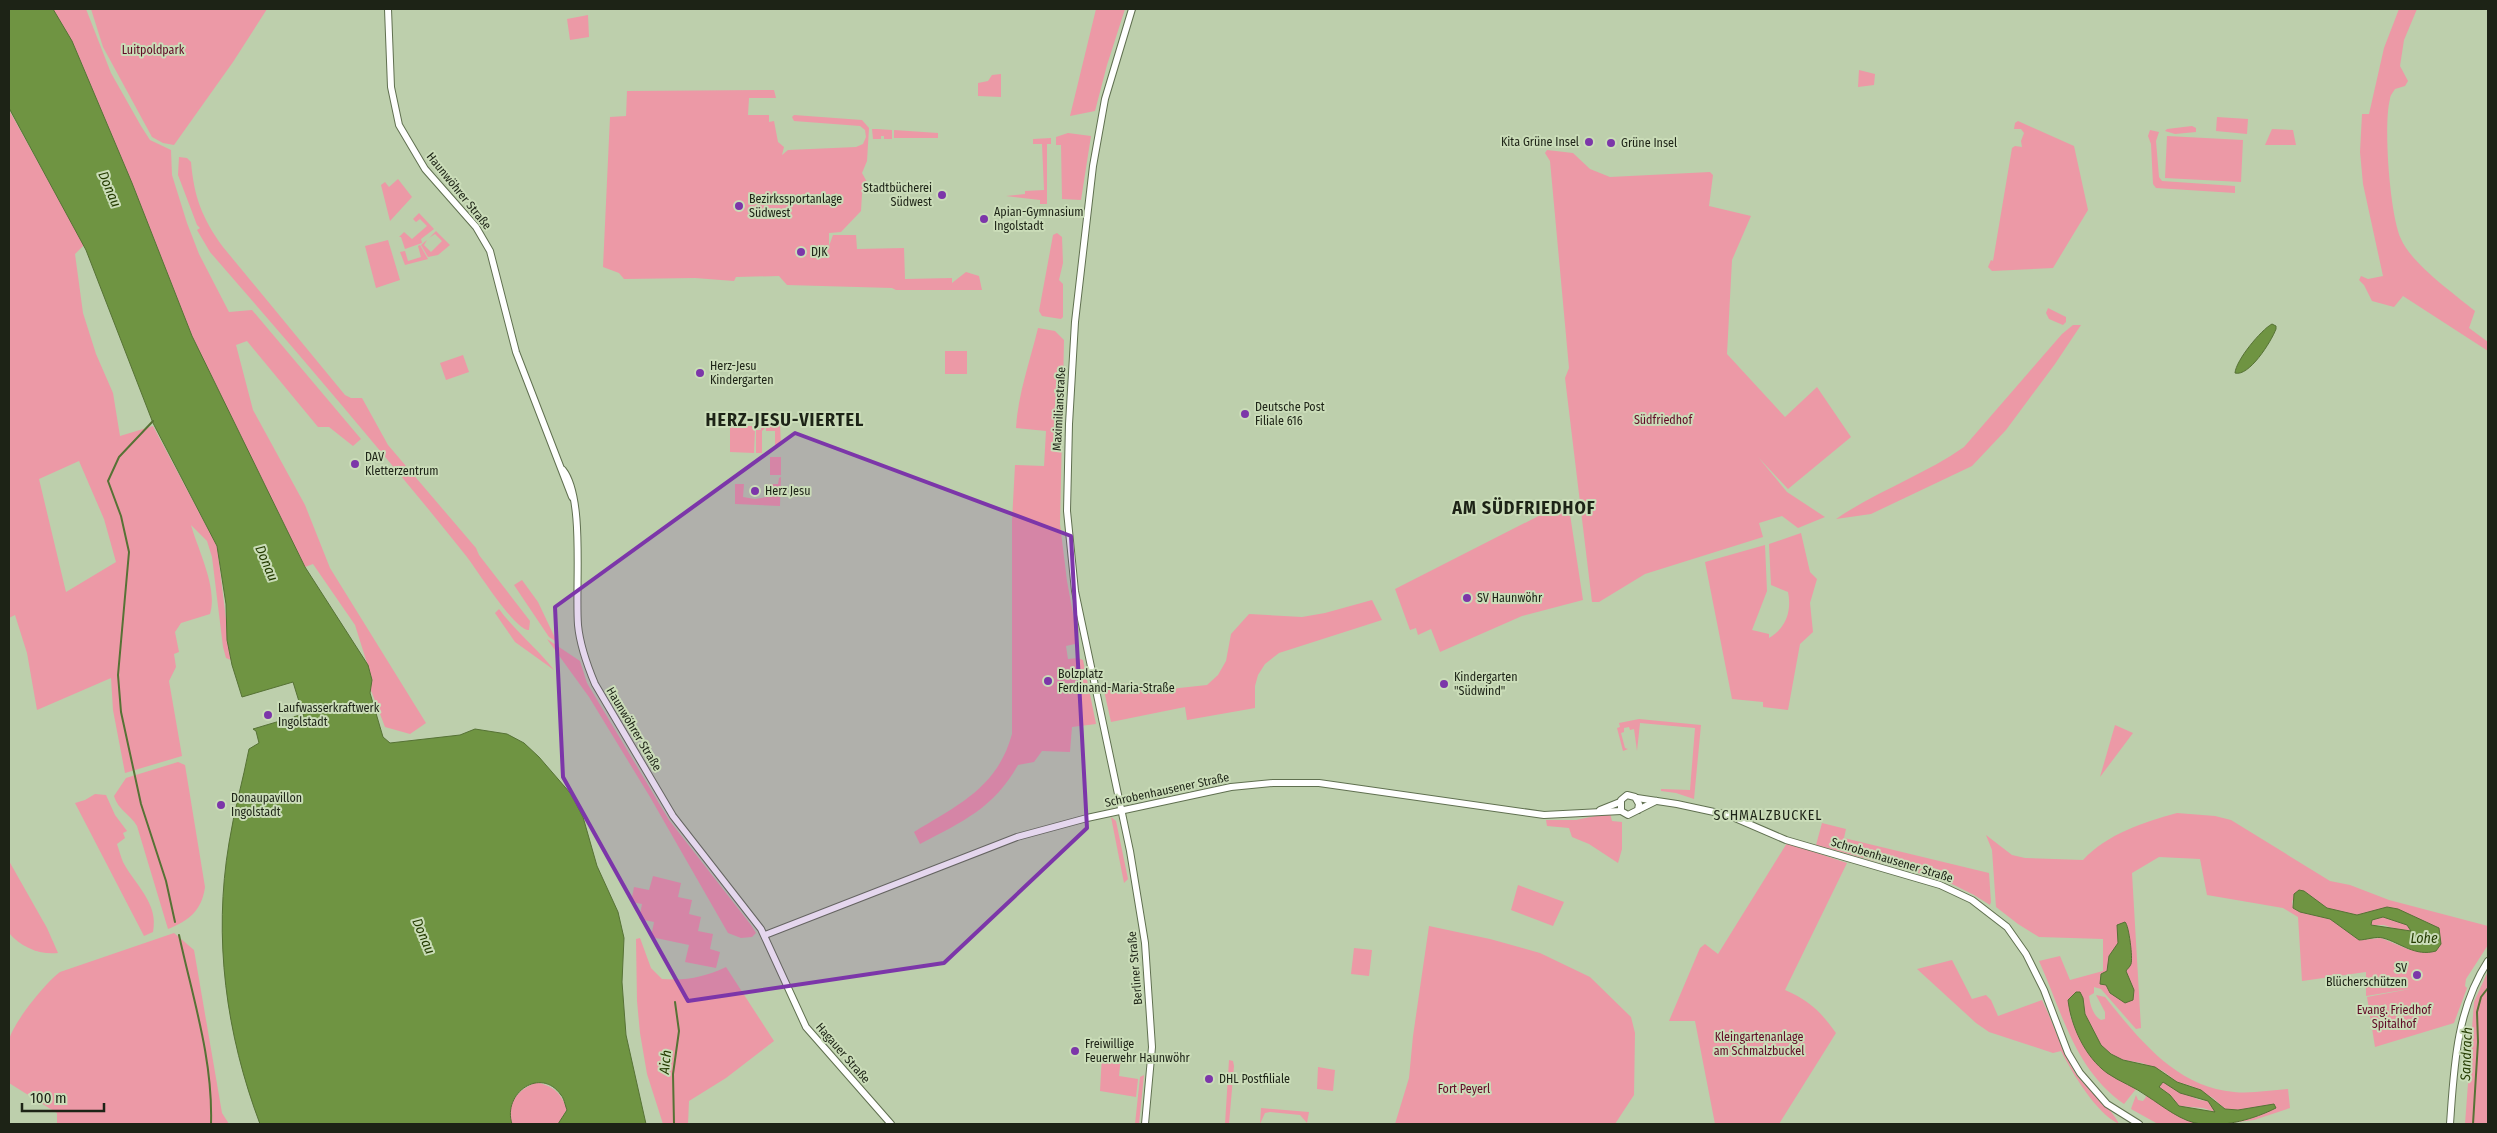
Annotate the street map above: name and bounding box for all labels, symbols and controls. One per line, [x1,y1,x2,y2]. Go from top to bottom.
park label: Luitpoldpark [122,43,185,57]
place label: Kita Grüne Insel [1501,135,1579,149]
marker: Kita Grüne Insel [1583,136,1595,148]
place label: Grüne Insel [1621,136,1677,150]
marker: Grüne Insel [1605,137,1617,149]
street label: Haunwöhrer Straße [424,150,494,232]
water label: Donau [94,169,125,210]
place label: Stadtbücherei Südwest [863,181,932,209]
marker: Stadtbücherei Südwest [936,189,948,201]
place label: Bezirkssportanlage Südwest [749,192,842,220]
marker: Bezirkssportanlage Südwest [733,200,745,212]
place label: Apian-Gymnasium Ingolstadt [994,205,1084,233]
marker: Apian-Gymnasium Ingolstadt [978,213,990,225]
place label: DJK [811,245,828,259]
marker: DJK [795,246,807,258]
place label: Herz-Jesu Kindergarten [710,359,774,387]
street label: Maximilianstraße [1050,366,1068,452]
marker: Herz-Jesu Kindergarten [694,367,706,379]
place label: Deutsche Post Filiale 616 [1255,400,1325,428]
marker: Deutsche Post Filiale 616 [1239,408,1251,420]
district label: HERZ-JESU-VIERTEL [706,409,864,431]
park label: Südfriedhof [1634,413,1693,427]
place label: DAV Kletterzentrum [365,450,439,478]
marker: DAV Kletterzentrum [349,458,361,470]
place label: Herz Jesu [765,484,810,498]
marker: Herz Jesu [749,485,761,497]
district label: AM SÜDFRIEDHOF [1451,497,1596,519]
water label: Donau [251,543,282,584]
place label: SV Haunwöhr [1477,591,1543,605]
marker: SV Haunwöhr [1461,592,1473,604]
place label: Bolzplatz Ferdinand-Maria-Straße [1058,667,1175,695]
place label: Kindergarten "Südwind" [1454,670,1518,698]
marker: Bolzplatz Ferdinand-Maria-Straße [1042,675,1054,687]
marker: Kindergarten "Südwind" [1438,678,1450,690]
street label: Haunwöhrer Straße [604,685,664,773]
place label: Laufwasserkraftwerk Ingolstadt [278,701,380,729]
marker: Laufwasserkraftwerk Ingolstadt [262,709,274,721]
street label: Schrobenhausener Straße [1103,770,1231,810]
place label: Donaupavillon Ingolstadt [231,791,302,819]
marker: Donaupavillon Ingolstadt [215,799,227,811]
district label: SCHMALZBUCKEL [1714,807,1822,824]
street label: Schrobenhausener Straße [1829,835,1955,885]
water label: Donau [408,916,439,957]
street label: Berliner Straße [1125,930,1145,1006]
water label: Lohe [2410,930,2438,947]
place label: SV Blücherschützen [2326,961,2408,989]
marker: SV Blücherschützen [2411,969,2423,981]
park label: Evang. Friedhof Spitalhof [2357,1003,2433,1031]
street label: Hagauer Straße [813,1020,873,1086]
water label: Sandrach [2457,1027,2476,1082]
park label: Kleingartenanlage am Schmalzbuckel [1714,1030,1804,1058]
place label: Freiwillige Feuerwehr Haunwöhr [1085,1037,1191,1065]
marker: Freiwillige Feuerwehr Haunwöhr [1069,1045,1081,1057]
water label: Aich [656,1049,675,1076]
place label: DHL Postfiliale [1219,1072,1290,1086]
marker: DHL Postfiliale [1203,1073,1215,1085]
scale bar [22,1080,105,1112]
park label: Fort Peyerl [1438,1082,1490,1096]
text: 100 m [30,1089,67,1107]

